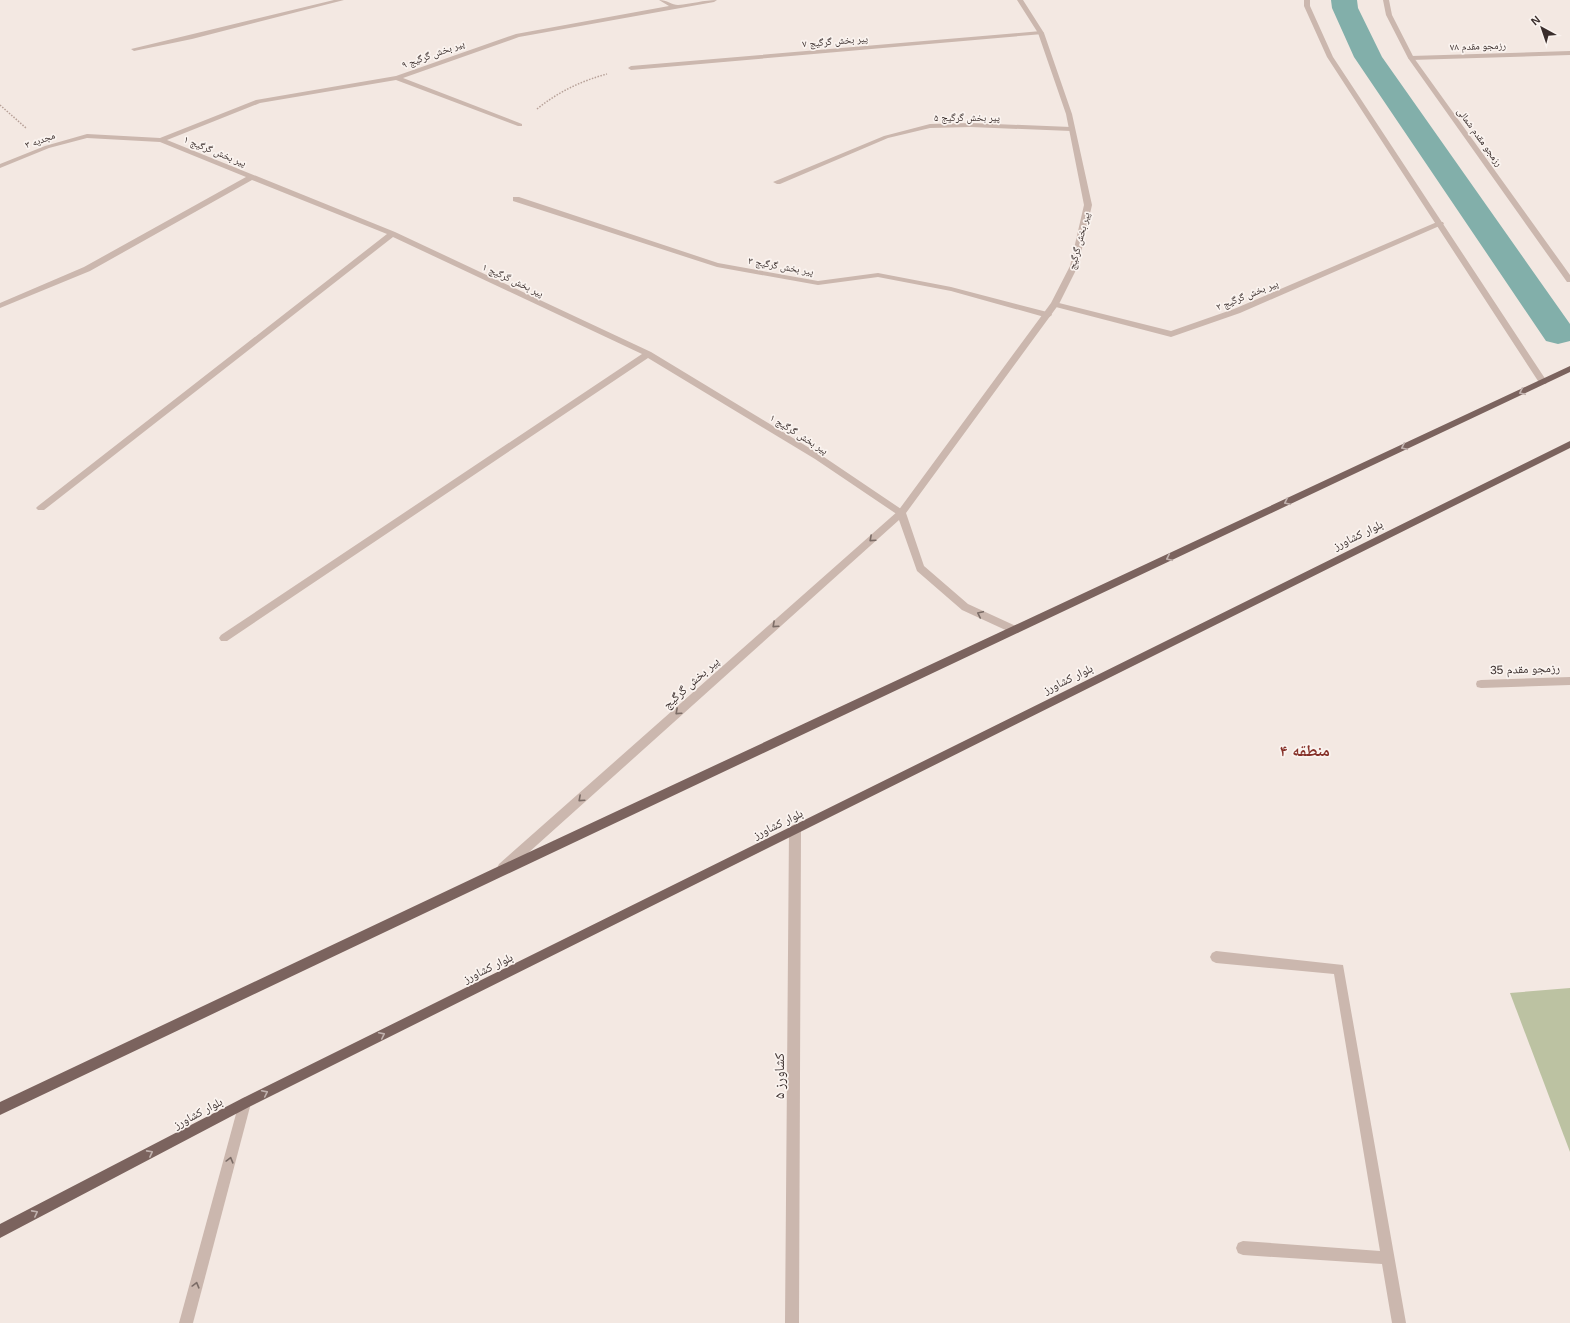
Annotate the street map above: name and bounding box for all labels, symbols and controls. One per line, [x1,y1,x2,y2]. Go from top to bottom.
north arrow [1522,8,1562,48]
text: N [1529,13,1543,27]
street label: پیر بخش گرگیج ۷ [802,33,869,50]
street label: پیر بخش گرگیج ۹ [400,38,466,71]
street label: رزمجو مقدم ۷۸ [1450,40,1506,54]
street label: رزمجو مقدم شمالی [1454,106,1505,170]
street label: پیر بخش گرگیج ۵ [934,112,1000,124]
street label: مجدیه ۳ [23,129,57,151]
street label: پیر بخش گرگیج ۱ [182,134,248,169]
street label: پیر بخش گرگیج [1066,211,1093,271]
street label: پیر بخش گرگیج ۳ [747,255,815,278]
street label: پیر بخش گرگیج ۱ [480,261,545,300]
street label: پیر بخش گرگیج ۲ [1214,278,1280,313]
one-way arrow [1519,387,1526,395]
street label: پیر بخش گرگیج ۱ [767,412,830,457]
one-way arrow [1401,442,1409,450]
one-way arrow [1283,497,1291,505]
street label: بلوار کشاورز [1330,517,1385,554]
one-way arrow [869,534,877,542]
one-way arrow [1166,553,1174,561]
one-way arrow [976,611,984,619]
one-way arrow [772,621,780,628]
street label: پیر بخش گرگیج [660,654,722,712]
street label: بلوار کشاورز [1040,661,1095,698]
street label: رزمجو مقدم 35 [1490,661,1561,678]
one-way arrow [675,707,683,715]
district label: منطقه ۴ [1280,742,1330,759]
one-way arrow [578,794,586,801]
street label: بلوار کشاورز [750,806,805,843]
street label: بلوار کشاورز [460,950,515,987]
one-way arrow [377,1032,385,1040]
street label: کشاورز ۵ [771,1053,788,1099]
one-way arrow [261,1090,268,1098]
street label: بلوار کشاورز [170,1094,225,1133]
one-way arrow [146,1150,153,1158]
one-way arrow [225,1156,233,1163]
one-way arrow [30,1210,38,1218]
one-way arrow [192,1282,200,1289]

